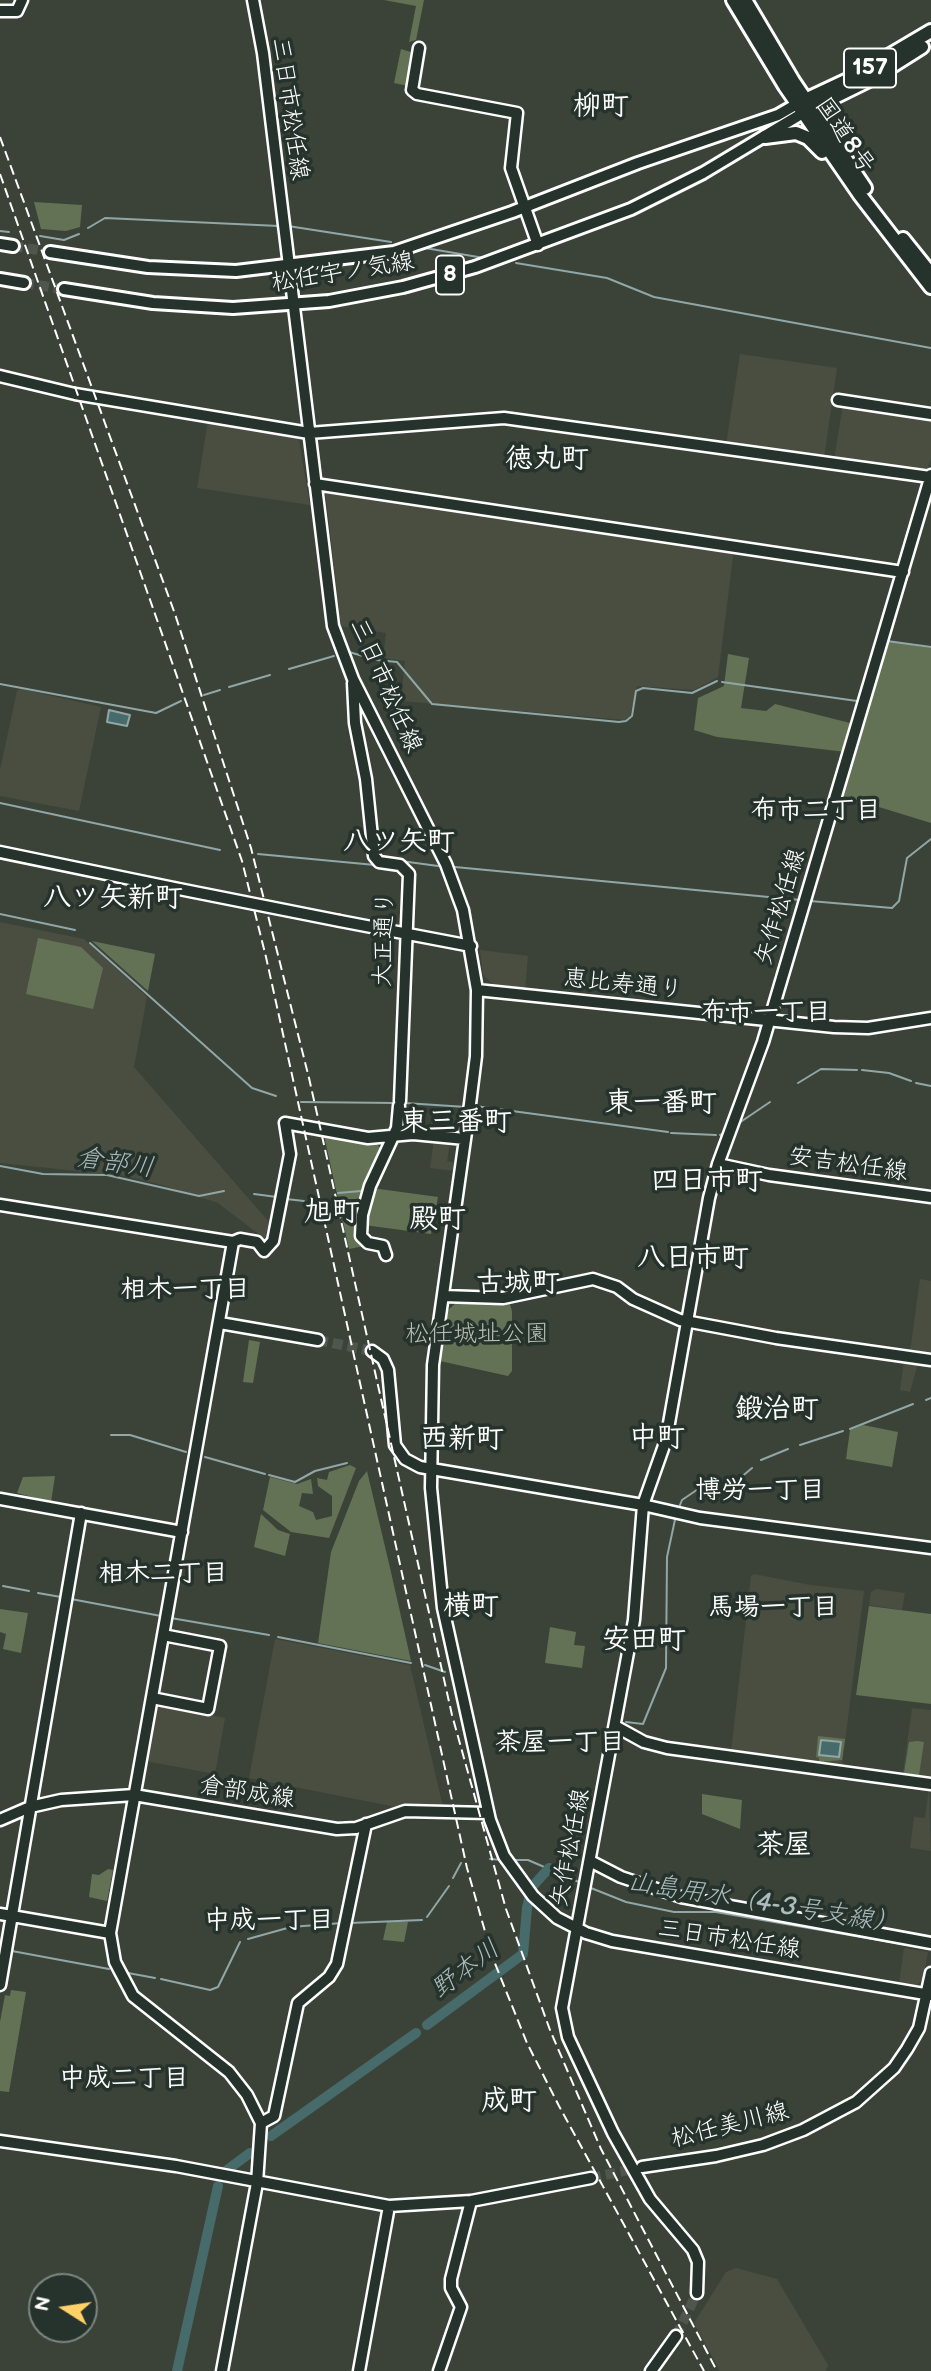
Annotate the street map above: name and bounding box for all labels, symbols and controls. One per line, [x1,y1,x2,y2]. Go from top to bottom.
street label: 三日市松任線 [265,36,313,182]
road number: 157 [844,48,896,88]
district label: 柳町 [573,90,629,124]
street label: 国道8号 [808,92,880,180]
street label: 松任宇ノ気線 [270,248,416,298]
road number: 8 [436,256,464,294]
district label: 徳丸町 [505,443,589,477]
street label: 三日市松任線 [343,614,427,758]
district label: 布市二丁目 [751,795,881,827]
district label: 八ツ矢町 [343,826,455,860]
street label: 矢作松任線 [750,845,812,969]
district label: 八ツ矢新町 [43,882,183,916]
street label: 大正通り [369,891,401,987]
street label: 恵比寿通り [562,964,684,1006]
district label: 布市一丁目 [701,997,831,1029]
district label: 東一番町 [605,1087,717,1121]
district label: 東三番町 [400,1106,512,1140]
street label: 安吉松任線 [787,1142,909,1188]
water label: 倉部川 [74,1143,156,1185]
district label: 四日市町 [651,1165,763,1199]
district label: 旭町 [304,1196,360,1230]
district label: 殿町 [410,1203,466,1237]
district label: 八日市町 [637,1242,749,1276]
district label: 古城町 [476,1267,560,1301]
district label: 相木一丁目 [120,1274,250,1306]
park label: 松任城址公園 [405,1321,549,1349]
district label: 鍛治町 [735,1393,819,1427]
district label: 中町 [629,1422,685,1456]
district label: 西新町 [420,1423,504,1457]
district label: 博労一丁目 [695,1475,825,1507]
district label: 相木二丁目 [98,1558,228,1590]
district label: 横町 [443,1590,499,1624]
district label: 馬場一丁目 [708,1592,838,1624]
district label: 安田町 [602,1624,686,1658]
district label: 茶屋一丁目 [495,1727,625,1759]
street label: 倉部成線 [197,1771,297,1815]
street label: 矢作松任線 [545,1786,597,1910]
district label: 茶屋 [756,1829,812,1863]
water label: 山島用水（4-3号支線） [625,1867,901,1941]
district label: 中成一丁目 [204,1905,334,1937]
street label: 三日市松任線 [656,1915,802,1965]
water label: 野本川 [425,1934,507,2006]
district label: 中成二丁目 [59,2063,189,2095]
district label: 成町 [481,2085,537,2119]
street label: 松任美川線 [668,2098,792,2154]
north arrow [28,2273,98,2343]
text: N [31,2295,57,2313]

